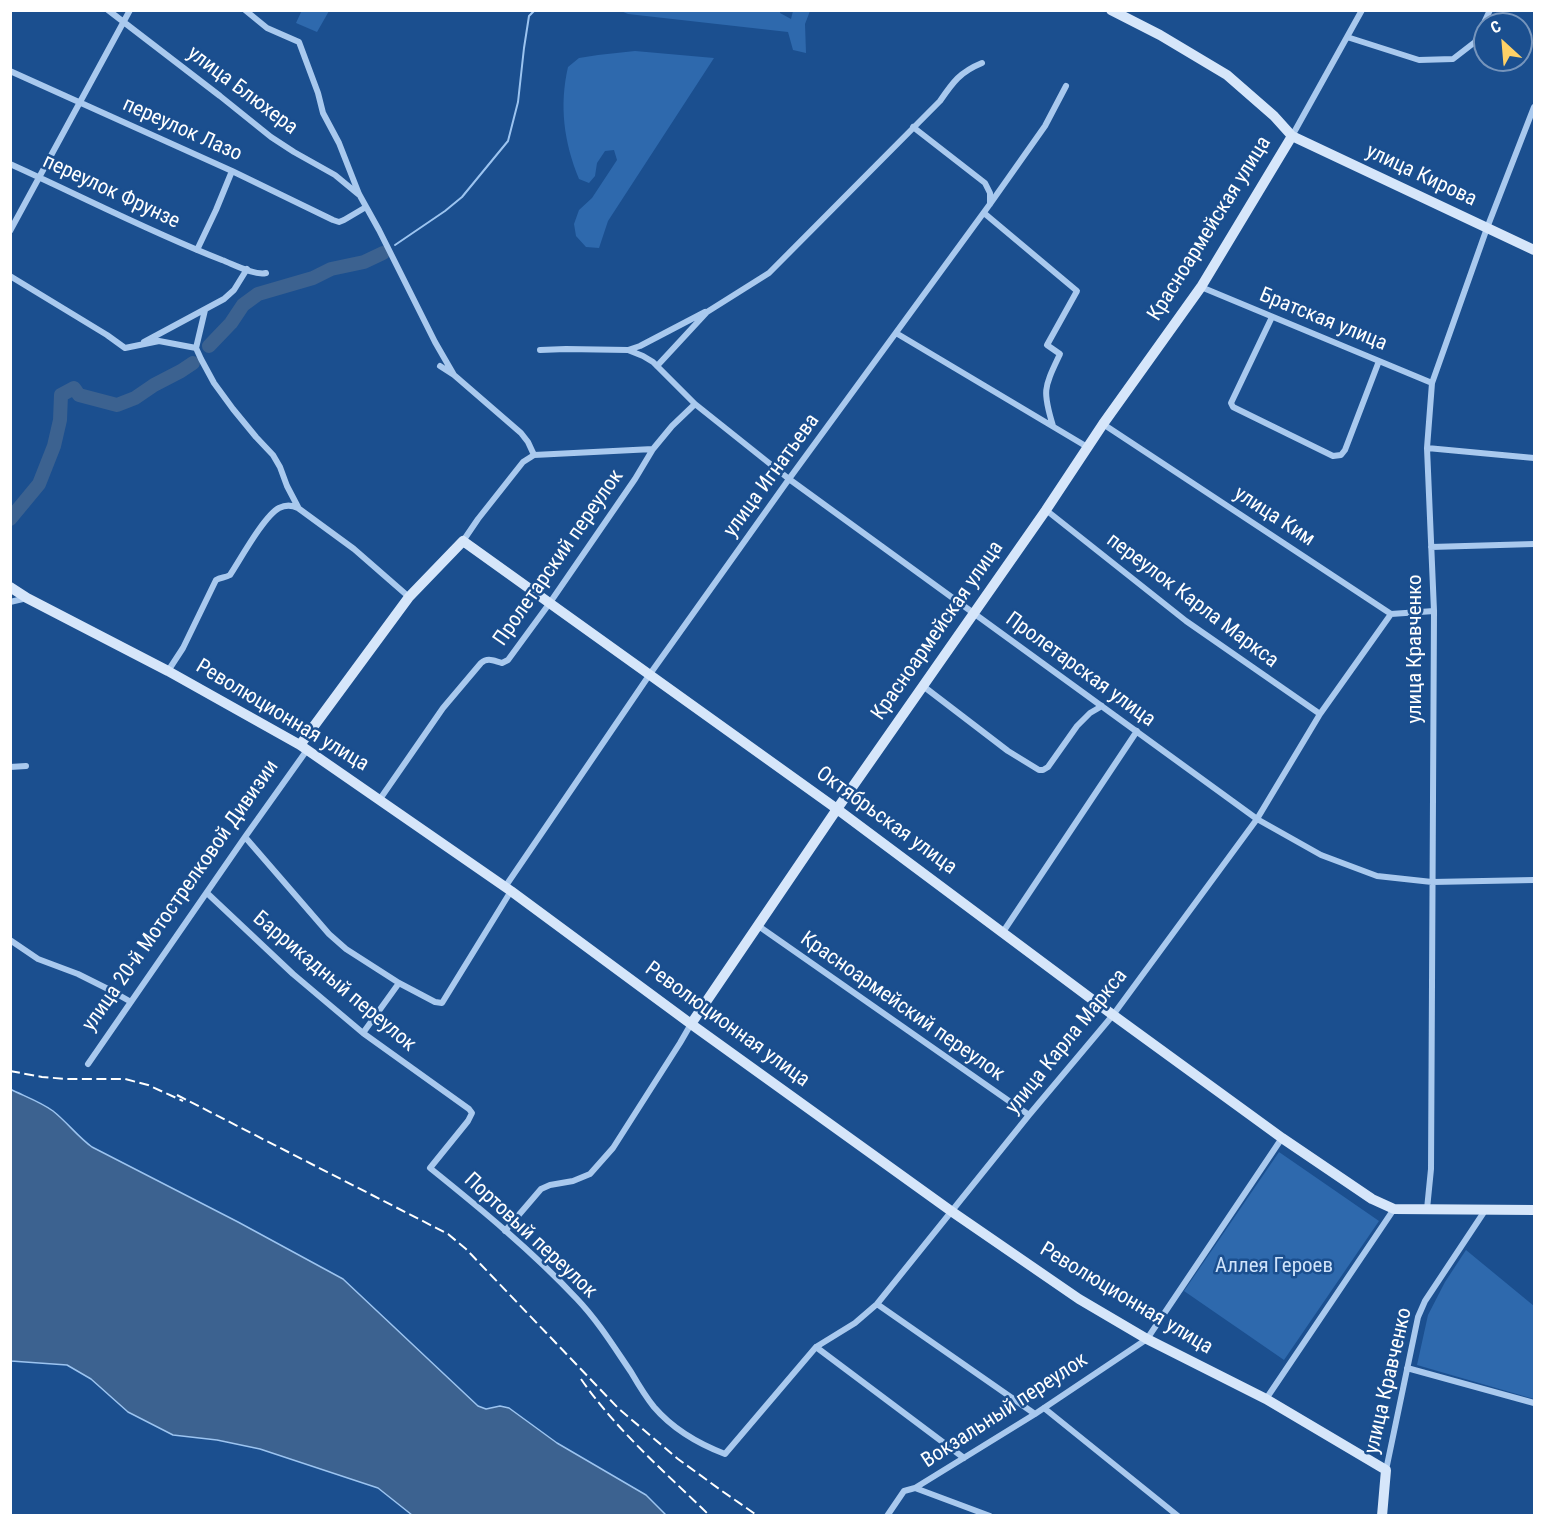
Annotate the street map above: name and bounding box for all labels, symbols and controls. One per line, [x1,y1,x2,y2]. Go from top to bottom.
north arrow [1473,12,1533,72]
text: С [1488,17,1504,38]
street label: улица Блюхера [182,41,302,141]
street label: переулок Лазо [118,92,246,168]
street label: Красноармейская улица [1143,132,1277,326]
street label: улица Кирова [1362,139,1480,213]
street label: переулок Фрунзе [39,149,183,235]
street label: Братская улица [1255,283,1391,357]
street label: улица Игнатьева [719,409,825,543]
street label: Пролетарский переулок [489,465,629,651]
street label: улица Ким [1229,482,1319,552]
street label: переулок Карла Маркса [1101,528,1283,674]
street label: Красноармейская улица [867,537,1009,725]
street label: улица Кравченко [1403,574,1429,724]
street label: Пролетарская улица [1000,607,1160,733]
street label: Революционная улица [191,654,373,778]
street label: улица 20-й Мотострелковой Дивизии [77,755,285,1037]
street label: Октябрьская улица [811,761,961,881]
street label: Баррикадный переулок [247,906,421,1058]
street label: Красноармейский переулок [795,927,1009,1087]
street label: Революционная улица [640,957,814,1093]
street label: улица Карла Маркса [1001,964,1133,1120]
street label: Портовый переулок [458,1168,602,1304]
street label: Революционная улица [1035,1237,1217,1361]
park label: Аллея Героев [1215,1254,1333,1280]
street label: улица Кравченко [1360,1305,1418,1457]
street label: Вокзальный переулок [917,1348,1093,1474]

